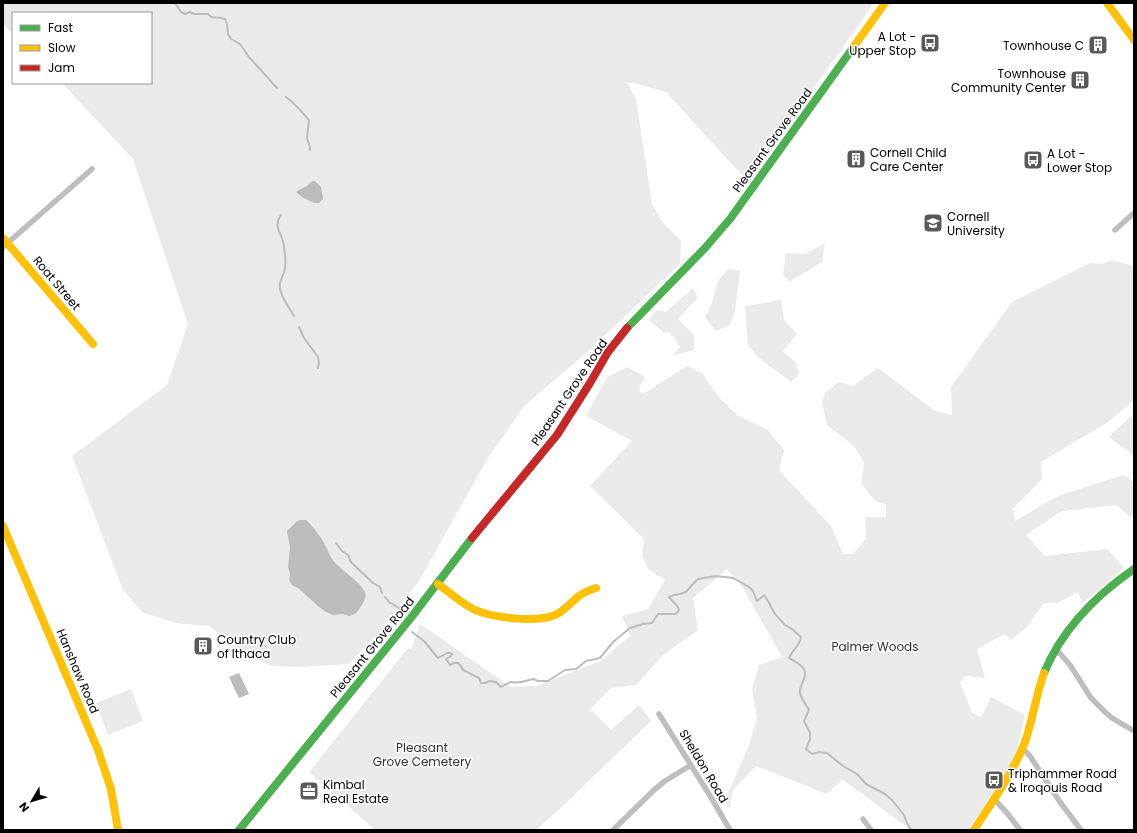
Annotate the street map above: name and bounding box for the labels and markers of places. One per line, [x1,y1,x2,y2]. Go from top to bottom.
place label: A Lot - Upper Stop [849,28,916,59]
bus stop icon: A Lot - Upper Stop [919,32,941,54]
building icon: Townhouse C [1087,34,1109,56]
place label: Townhouse C [1003,37,1084,54]
place label: Townhouse Community Center [951,65,1067,96]
building icon: Townhouse Community Center [1069,69,1091,91]
place label: Cornell Child Care Center [870,144,947,175]
place label: A Lot - Lower Stop [1047,145,1112,176]
building icon: Cornell Child Care Center [845,148,867,170]
bus stop icon: A Lot - Lower Stop [1022,149,1044,171]
place label: Cornell University [947,208,1005,239]
school or university icon: Cornell University [922,212,944,234]
place label: Country Club of Ithaca [217,631,296,662]
building icon: Country Club of Ithaca [192,635,214,657]
place label: Triphammer Road & Iroqouis Road [1008,765,1117,796]
bus stop icon: Triphammer Road & Iroqouis Road [983,769,1005,791]
place label: Kimbal Real Estate [323,776,389,807]
office icon: Kimbal Real Estate [298,780,320,802]

